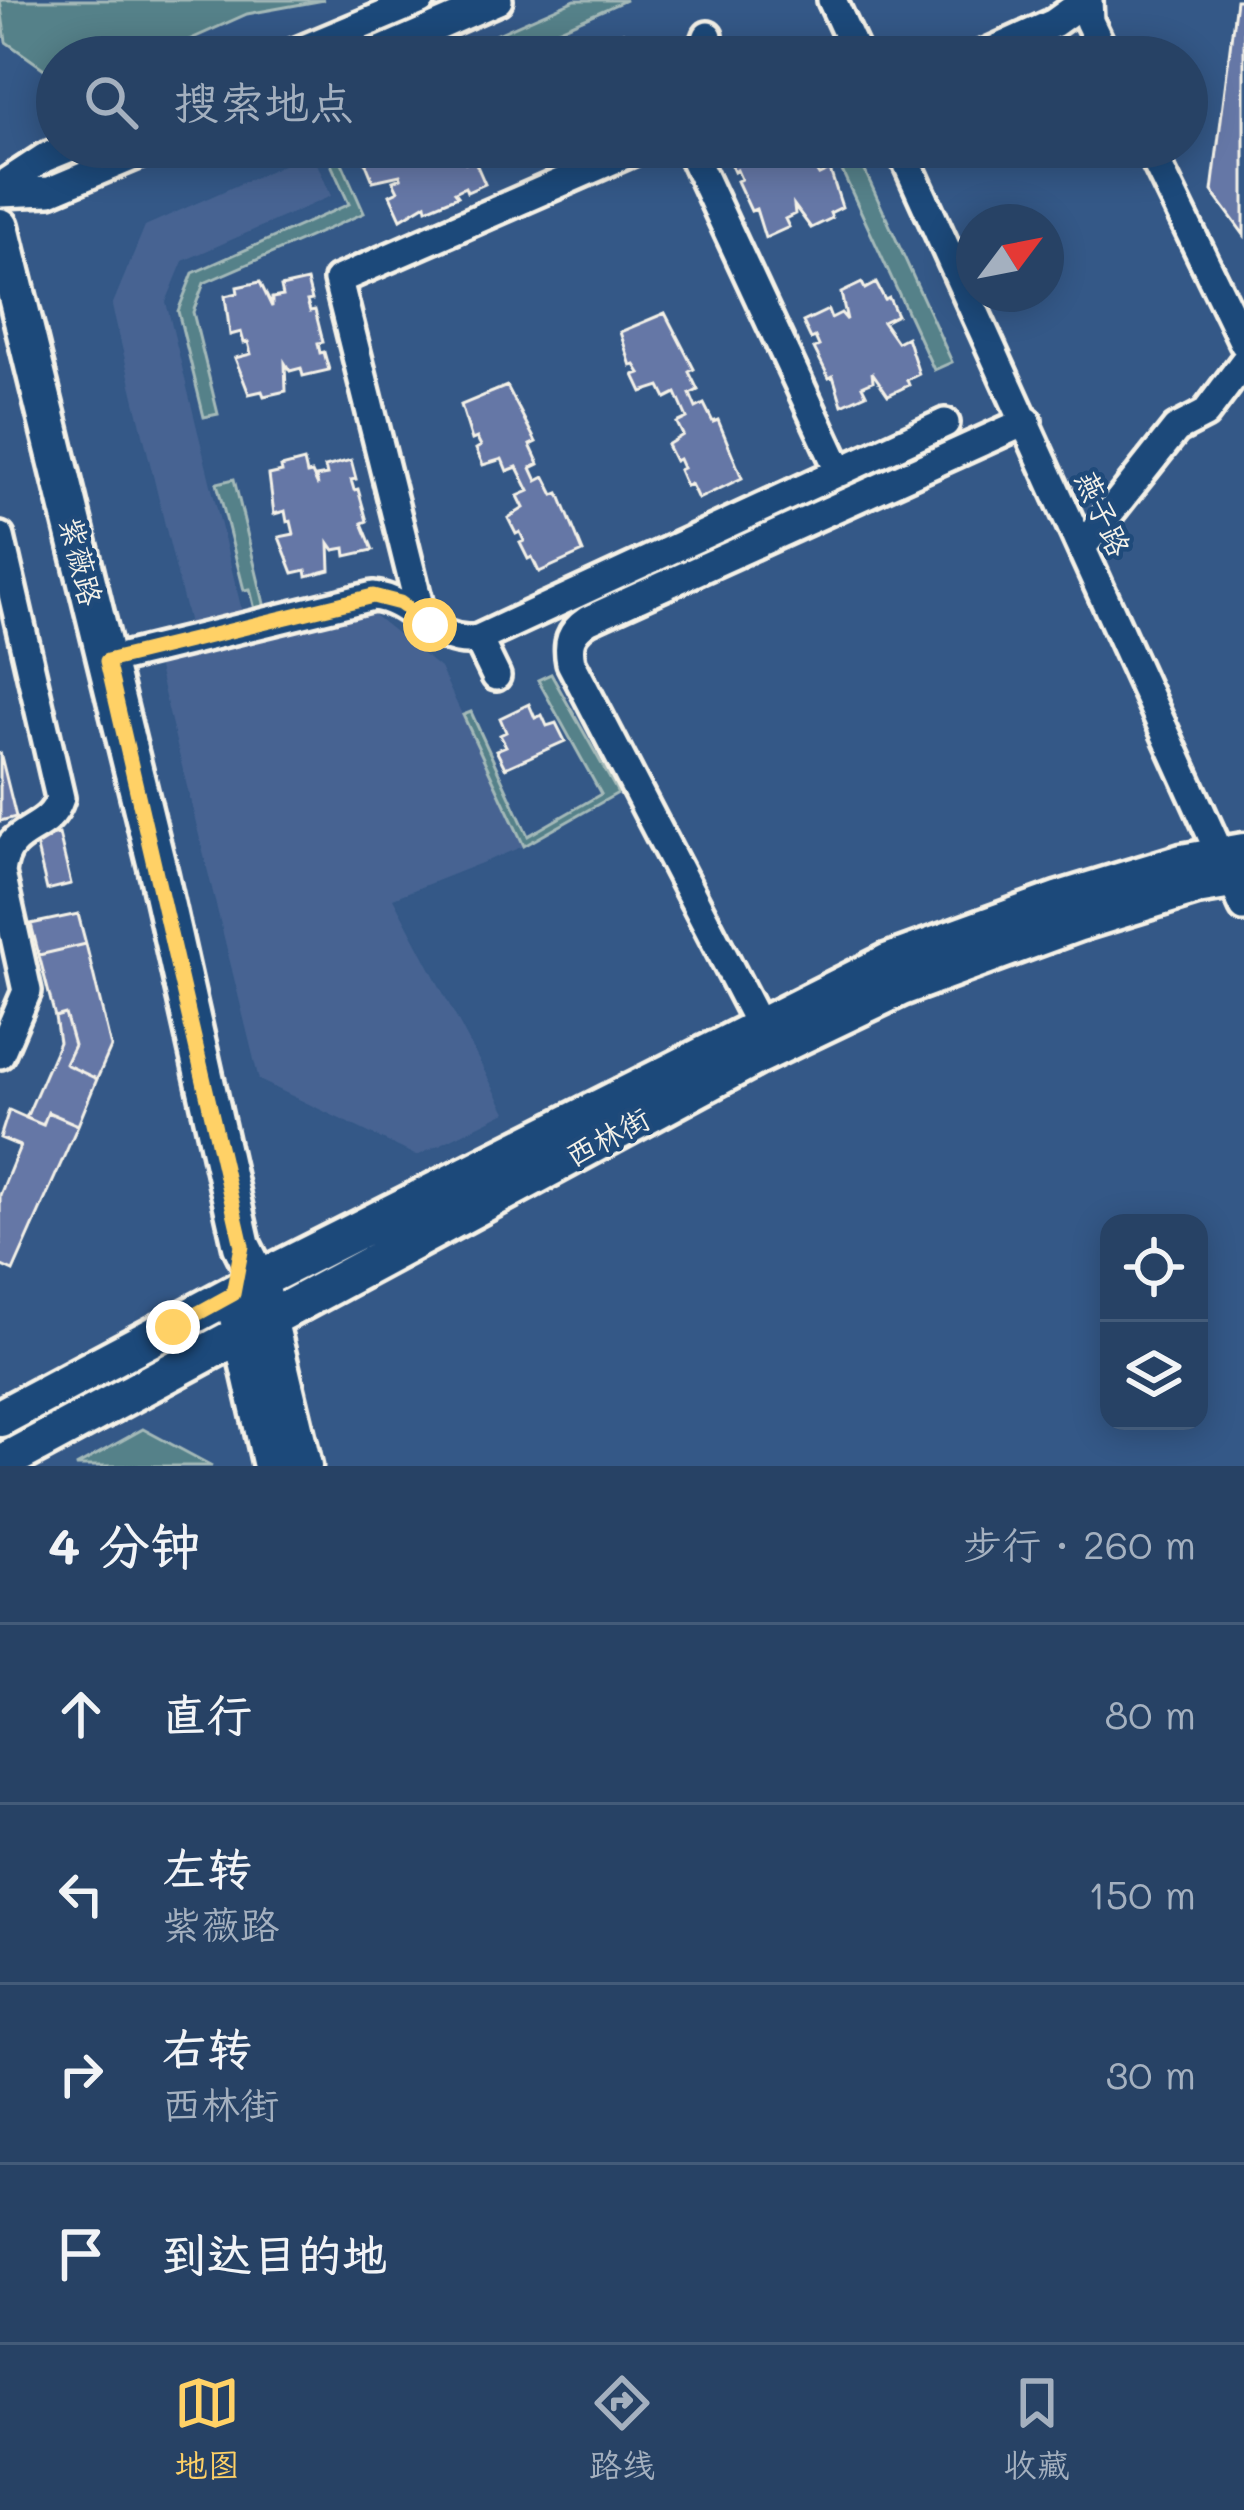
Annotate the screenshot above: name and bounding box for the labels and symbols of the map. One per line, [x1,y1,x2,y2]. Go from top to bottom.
north arrow [956,204,1064,312]
street label: 燕子路 [1067,464,1141,562]
street label: 紫薇路 [52,512,112,610]
route start [403,598,457,652]
street label: 西林街 [558,1097,656,1175]
route end [146,1300,200,1354]

